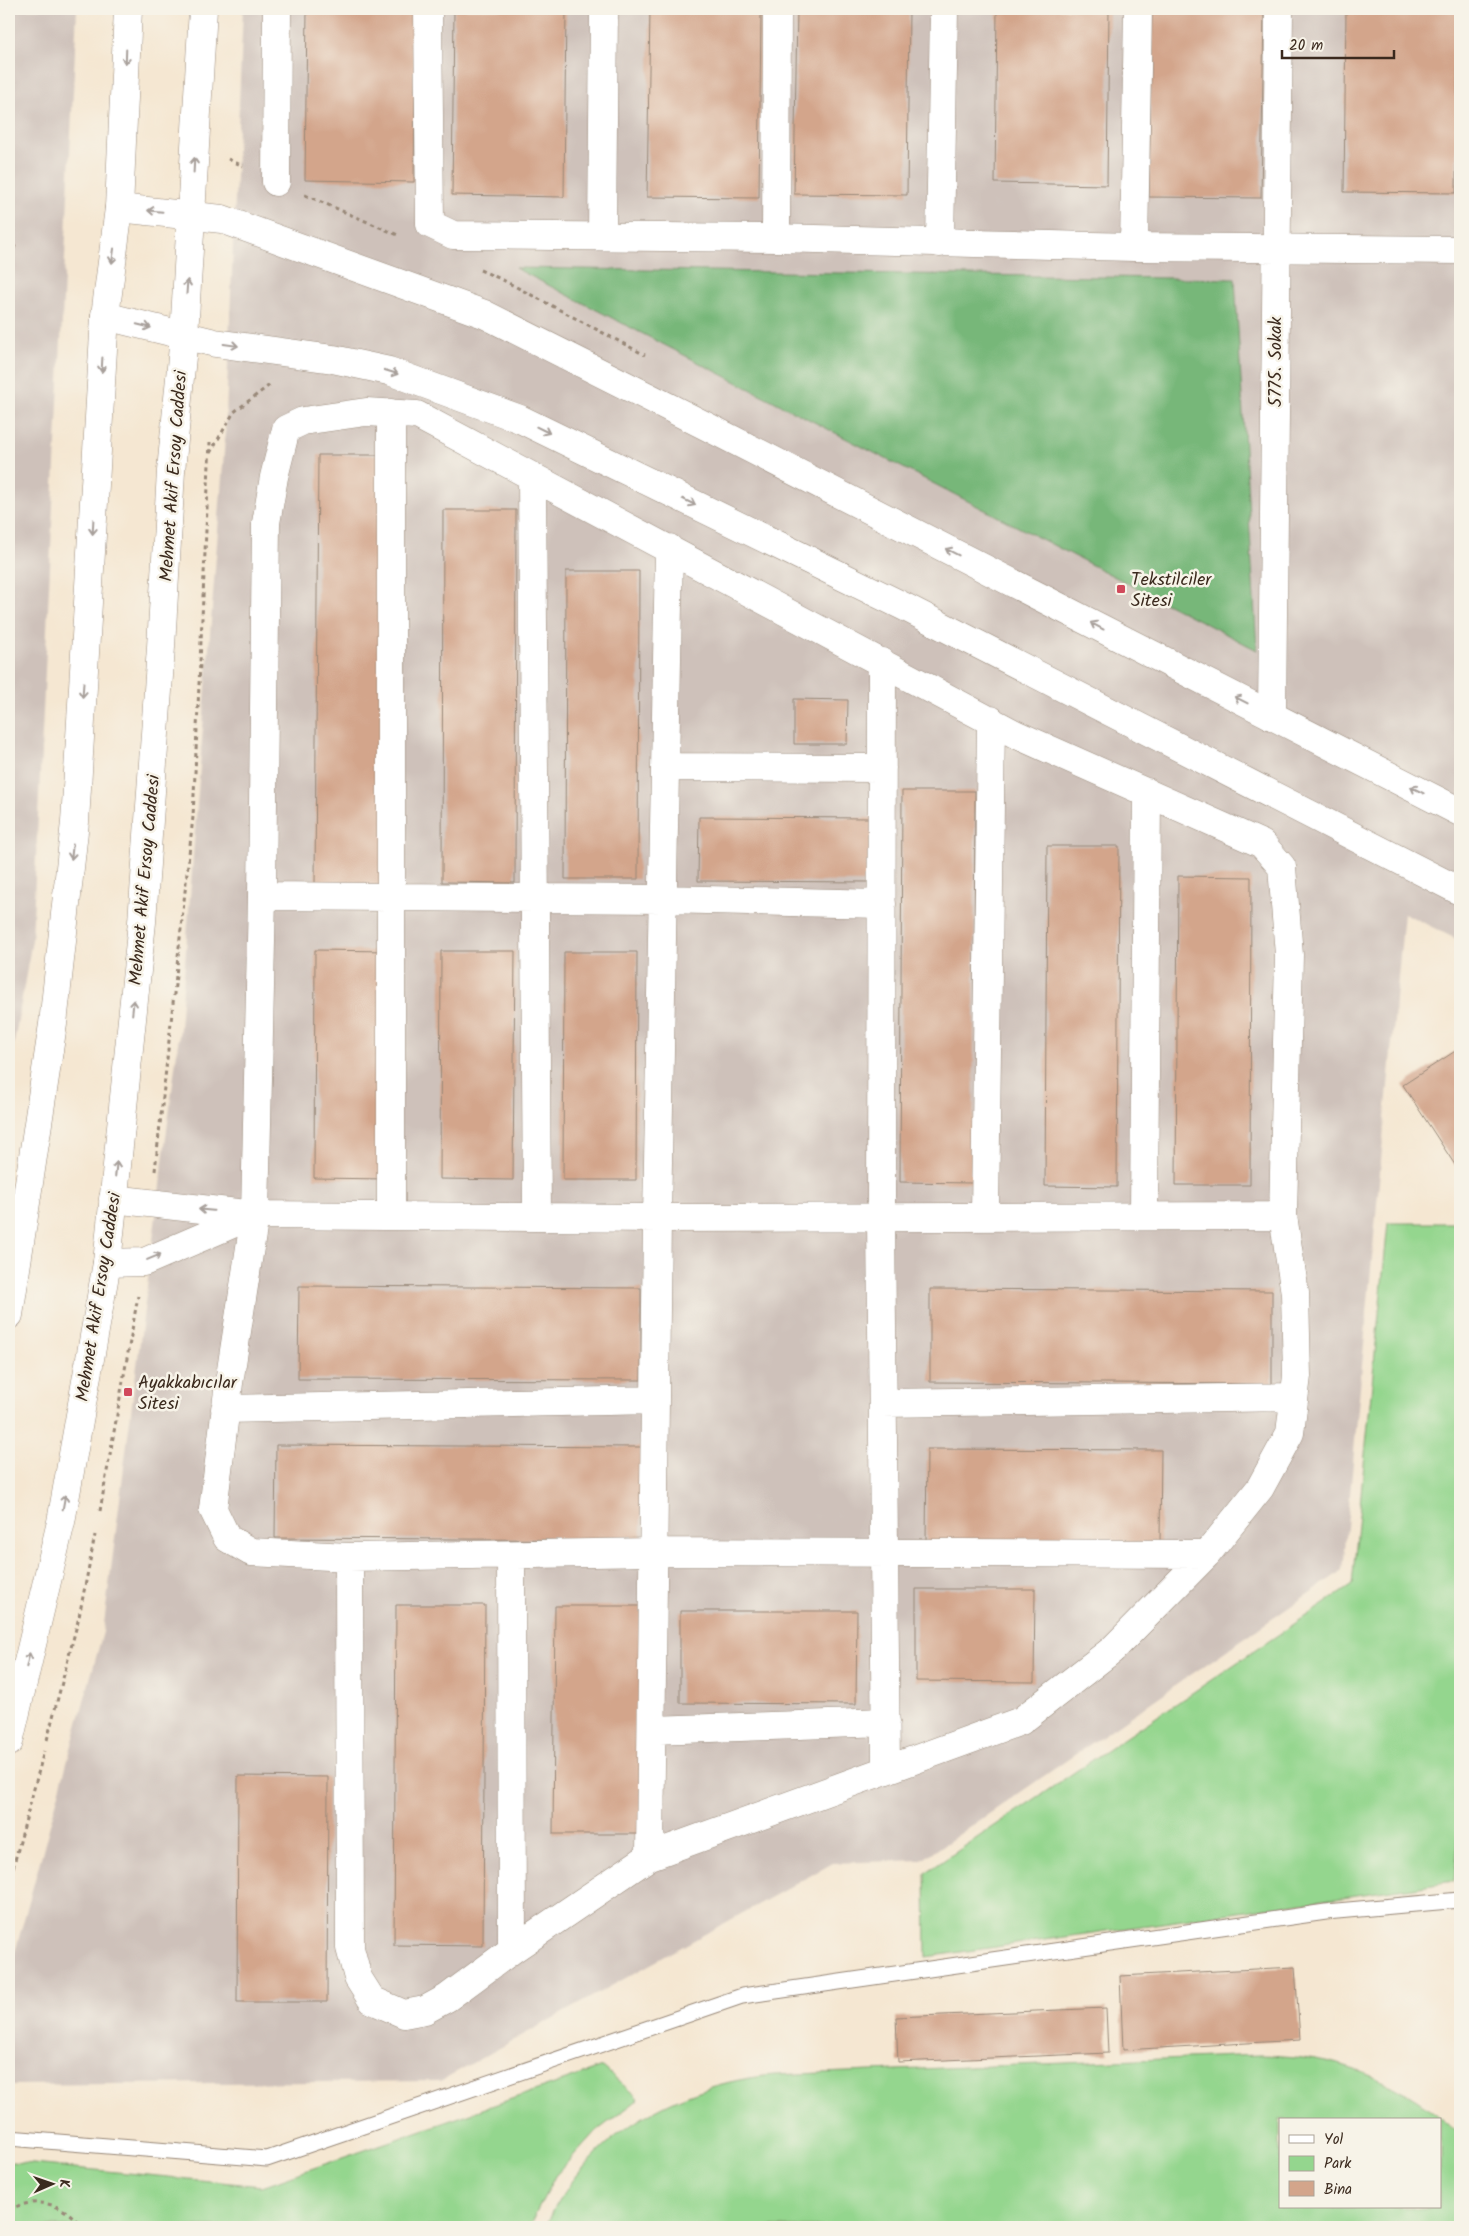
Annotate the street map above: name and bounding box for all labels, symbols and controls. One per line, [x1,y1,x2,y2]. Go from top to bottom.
scale bar [1282,28,1394,60]
text: 20 m [1289,34,1323,58]
one-way arrow [121,49,130,65]
one-way arrow [189,158,198,174]
one-way arrow [148,206,164,216]
one-way arrow [108,248,118,264]
one-way arrow [182,279,191,295]
street label: 5775. Sokak [1262,316,1291,407]
one-way arrow [136,322,152,331]
one-way arrow [223,340,239,350]
one-way arrow [97,357,106,373]
one-way arrow [383,368,399,378]
street label: Mehmet Akif Ersoy Caddesi [153,369,196,583]
one-way arrow [535,426,550,435]
one-way arrow [681,497,696,507]
one-way arrow [88,519,97,535]
one-way arrow [945,546,960,556]
place label: Tekstilciler Sitesi [1131,566,1212,616]
marker: Tekstilciler Sitesi [1115,583,1127,595]
one-way arrow [1089,621,1104,631]
one-way arrow [79,681,88,697]
one-way arrow [1234,695,1249,704]
street label: Mehmet Akif Ersoy Caddesi [122,773,169,987]
one-way arrow [1410,785,1425,794]
one-way arrow [67,843,77,859]
one-way arrow [128,999,138,1015]
one-way arrow [111,1161,121,1177]
street label: Mehmet Akif Ersoy Caddesi [69,1190,130,1404]
one-way arrow [198,1205,214,1215]
one-way arrow [146,1252,161,1262]
place label: Ayakkabıcılar Sitesi [138,1369,238,1419]
marker: Ayakkabıcılar Sitesi [122,1386,134,1398]
one-way arrow [60,1494,70,1510]
one-way arrow [24,1653,33,1669]
legend [1279,2118,1442,2208]
text: Yol [1324,2128,1343,2152]
text: Park [1324,2152,1352,2176]
north arrow [28,2158,78,2208]
text: Bina [1324,2178,1352,2202]
text: K [53,2179,75,2189]

